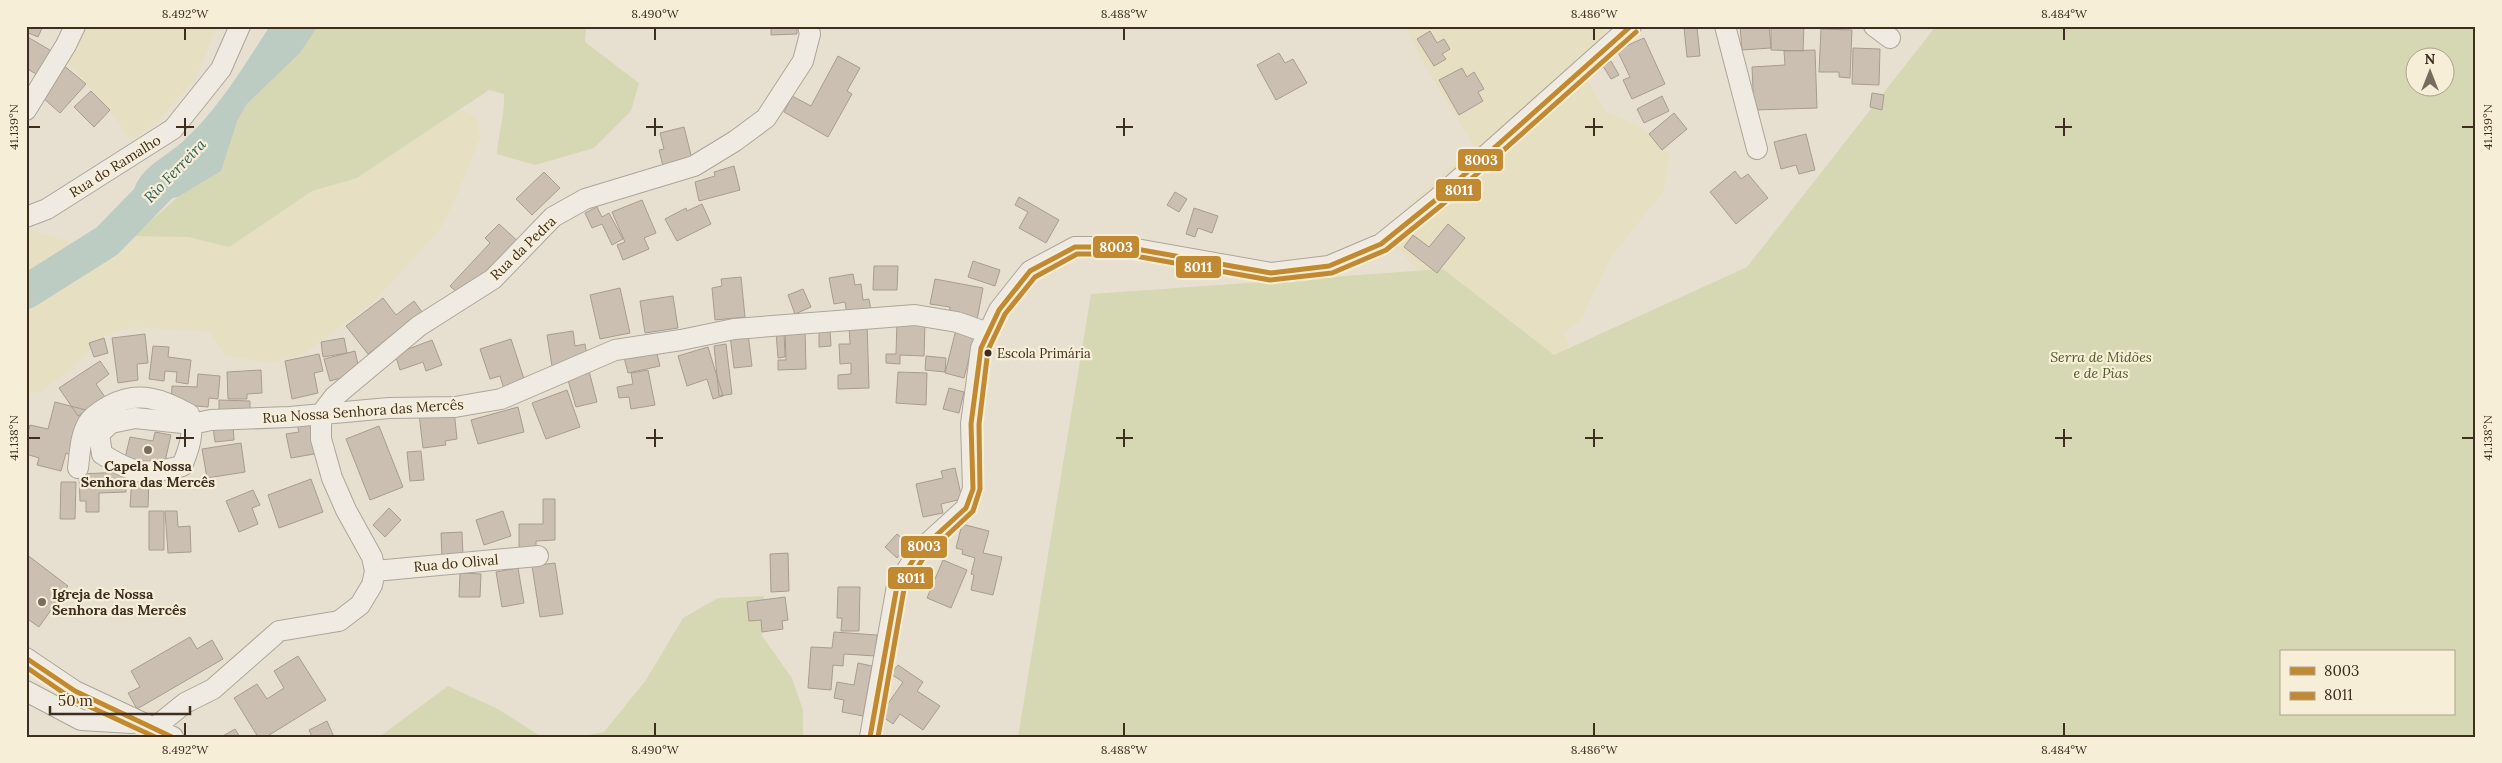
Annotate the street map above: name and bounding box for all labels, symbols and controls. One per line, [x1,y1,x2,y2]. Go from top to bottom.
text: 8.492°W [162,6,209,21]
text: 8.490°W [631,6,680,21]
text: 8.488°W [1101,6,1148,21]
text: 8.486°W [1571,6,1618,21]
text: 8.484°W [2041,6,2088,21]
north arrow [2404,48,2454,98]
text: N [2425,50,2436,68]
text: 41.139°N [6,104,21,150]
text: 41.139°N [2480,104,2495,150]
street label: Rua do Ramalho [66,131,164,201]
water label: Rio Ferreira [140,134,210,206]
line badge: 8003 [1457,148,1504,172]
text: 8003 [1464,151,1498,169]
line badge: 8011 [1435,178,1482,202]
text: 8011 [1445,181,1473,199]
street label: Rua da Pedra [486,212,560,284]
line badge: 8003 [1092,235,1140,259]
text: 8003 [1099,238,1133,256]
line badge: 8011 [1175,255,1222,279]
text: 8011 [1184,258,1212,276]
place label: Escola Primária [997,345,1091,362]
marker: Escola Primária [983,348,993,358]
park label: Serra de Midões e de Pias [2050,348,2152,382]
street label: Rua Nossa Senhora das Mercês [262,395,464,427]
text: 41.138°N [6,415,21,461]
text: 41.138°N [2480,415,2495,461]
marker: Capela Nossa Senhora das Mercês [142,444,154,456]
place label: Capela Nossa Senhora das Mercês [81,457,215,491]
line badge: 8003 [900,535,948,559]
text: 8003 [907,537,941,555]
street label: Rua do Olival [413,550,499,576]
line badge: 8011 [887,566,934,590]
text: 8011 [897,569,925,587]
place label: Igreja de Nossa Senhora das Mercês [52,585,186,619]
marker: Igreja de Nossa Senhora das Mercês [36,596,48,608]
legend [2280,650,2454,716]
text: 8003 [2324,661,2359,680]
scale bar [50,683,190,715]
text: 8011 [2324,685,2353,704]
text: 50 m [58,691,93,710]
text: 8.492°W [162,742,209,757]
text: 8.490°W [631,742,680,757]
text: 8.488°W [1101,742,1148,757]
text: 8.486°W [1571,742,1618,757]
text: 8.484°W [2041,742,2088,757]

